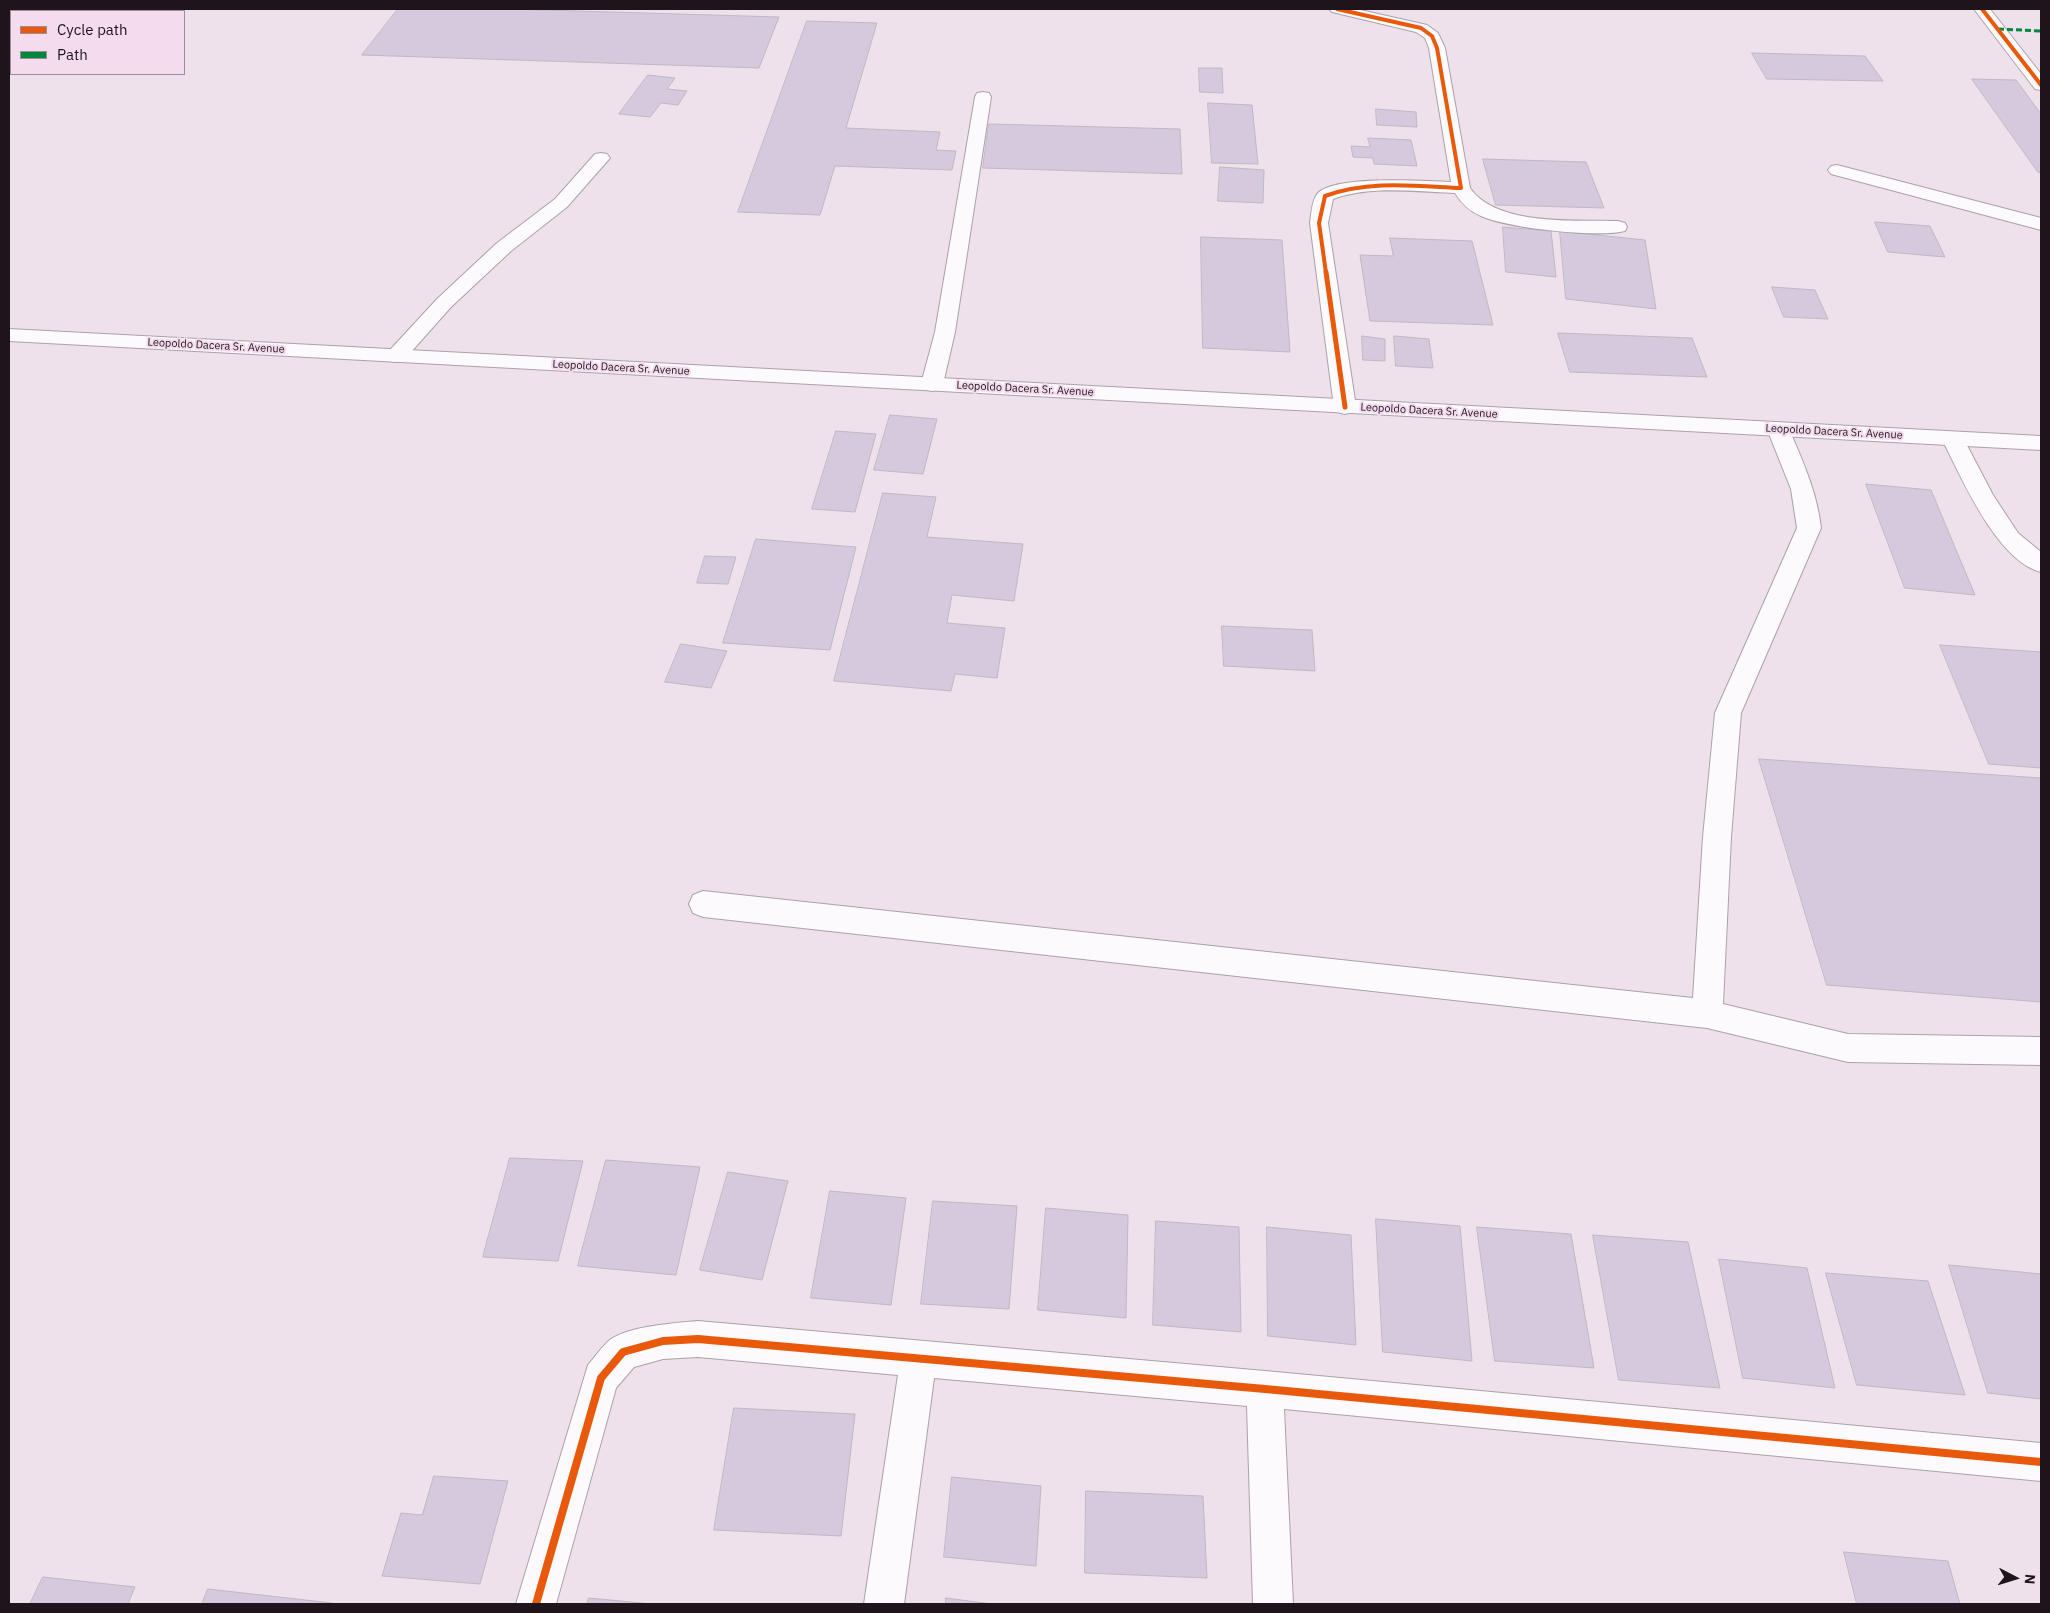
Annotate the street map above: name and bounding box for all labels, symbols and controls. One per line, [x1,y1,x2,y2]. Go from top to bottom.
legend [10,10,185,75]
text: Cycle path [57,20,128,39]
text: Path [57,45,88,64]
street label: Leopoldo Dacera Sr. Avenue [147,336,285,356]
street label: Leopoldo Dacera Sr. Avenue [552,358,690,378]
street label: Leopoldo Dacera Sr. Avenue [956,379,1094,399]
street label: Leopoldo Dacera Sr. Avenue [1360,401,1498,421]
street label: Leopoldo Dacera Sr. Avenue [1765,422,1903,442]
north arrow [1990,1553,2040,1603]
text: N [2021,1573,2039,1585]

